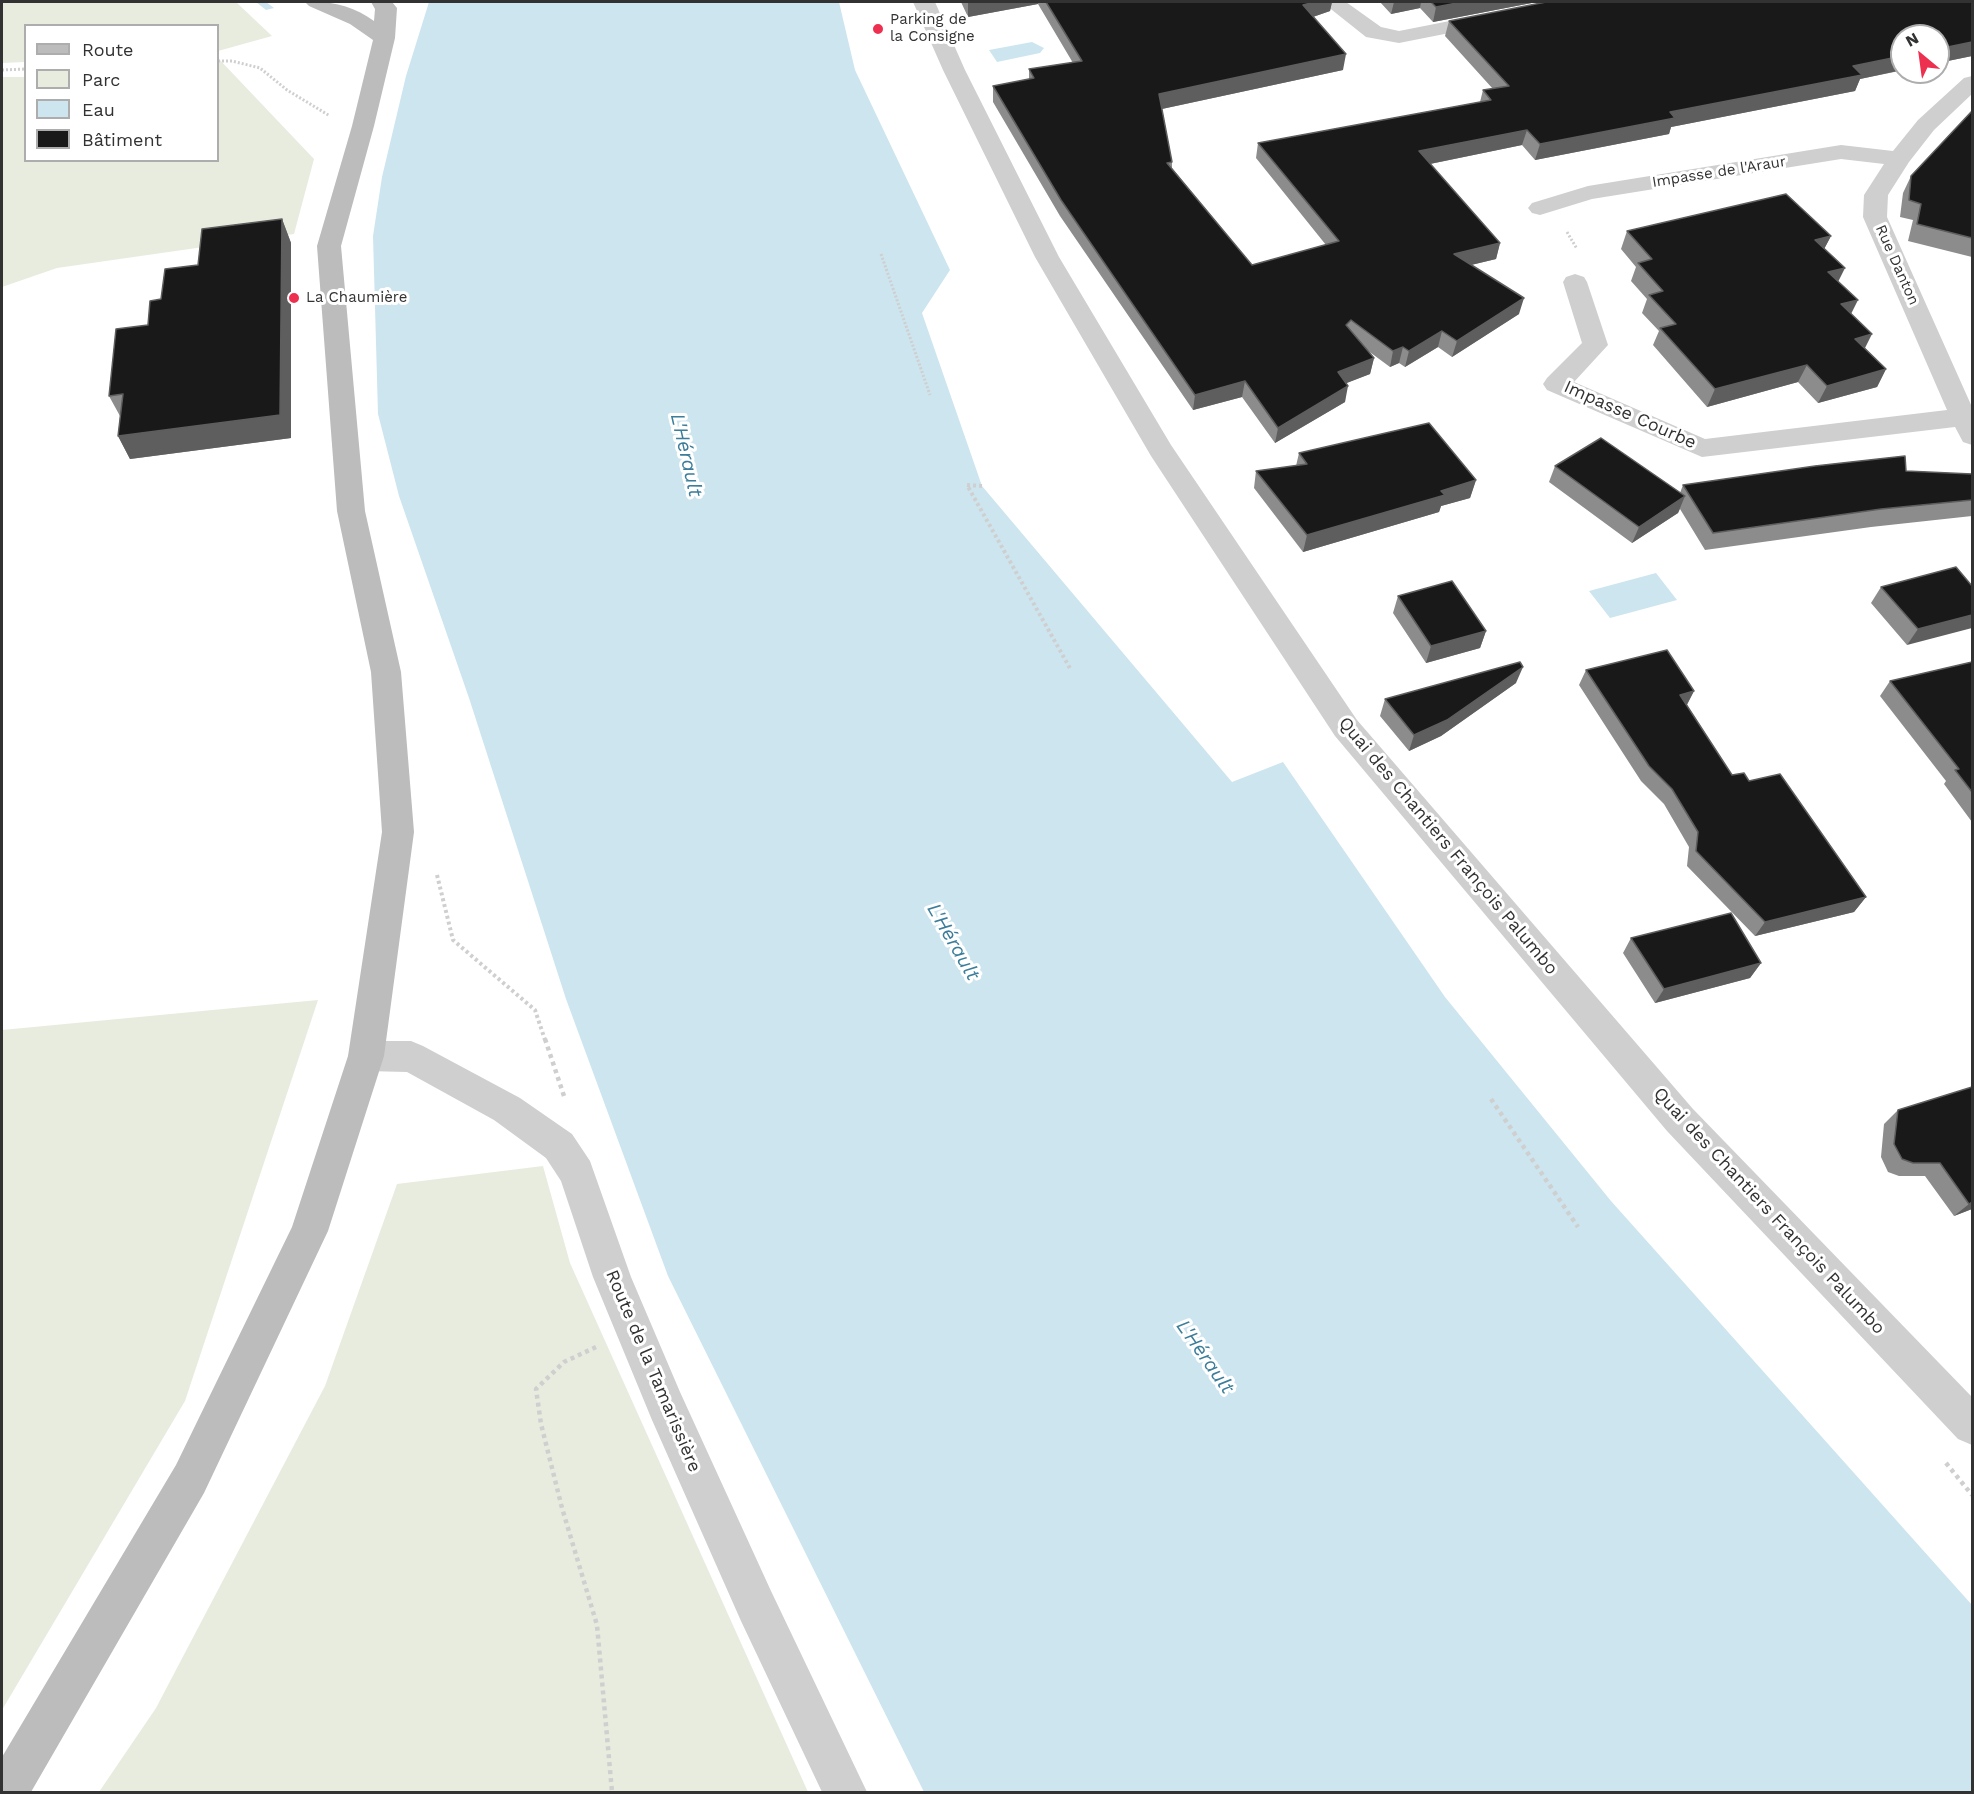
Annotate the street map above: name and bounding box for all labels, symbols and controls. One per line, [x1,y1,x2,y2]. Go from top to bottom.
place label: Parking de la Consigne [890,11,975,46]
marker: Parking de la Consigne [871,22,885,36]
legend [24,24,219,162]
north arrow [1890,24,1950,84]
text: N [1902,28,1922,51]
text: Route [82,39,134,60]
text: Parc [82,69,120,90]
text: Eau [82,99,115,120]
text: Bâtiment [82,129,162,150]
street label: Impasse de l'Araur [1651,153,1787,191]
street label: Rue Danton [1871,222,1923,308]
place label: La Chaumière [306,289,407,307]
marker: La Chaumière [287,291,301,305]
street label: Impasse Courbe [1560,376,1700,454]
water label: L'Hérault [665,411,707,499]
street label: Quai des Chantiers François Palumbo [1334,713,1562,979]
water label: L'Hérault [921,899,985,985]
street label: Quai des Chantiers François Palumbo [1649,1083,1889,1339]
street label: Route de la Tamarissière [601,1267,705,1475]
water label: L'Hérault [1171,1315,1239,1399]

